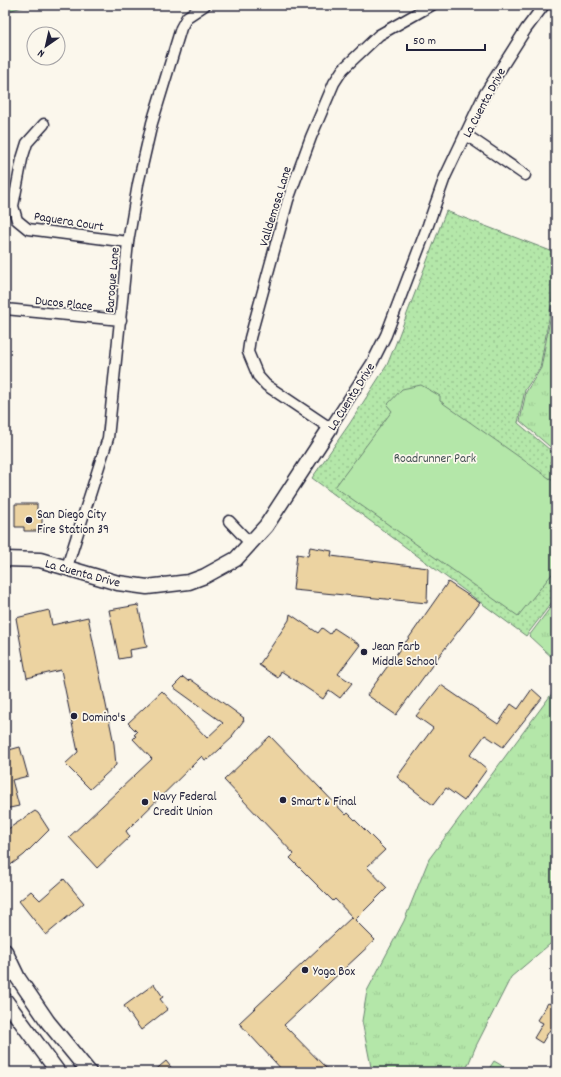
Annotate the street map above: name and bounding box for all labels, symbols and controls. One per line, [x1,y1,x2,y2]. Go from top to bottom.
north arrow [26,26,66,66]
scale bar [407,26,485,52]
text: 50 m [413,33,436,50]
text: N [34,44,48,61]
street label: La Cuenta Drive [459,64,512,142]
street label: Valldemosa Lane [255,164,298,249]
street label: Paguera Court [32,208,105,237]
street label: Baroque Lane [101,246,126,314]
street label: Ducos Place [34,292,94,317]
street label: La Cuenta Drive [324,359,381,435]
park label: Roadrunner Park [394,450,476,469]
place label: San Diego City Fire Station 39 [37,506,109,540]
marker: San Diego City Fire Station 39 [24,515,34,525]
street label: La Cuenta Drive [43,555,122,594]
place label: Jean Farb Middle School [372,638,438,672]
marker: Jean Farb Middle School [359,647,369,657]
place label: Domino's [82,709,126,728]
marker: Domino's [69,711,79,721]
place label: Navy Federal Credit Union [153,788,217,822]
place label: Smart & Final [291,793,356,812]
marker: Smart & Final [278,795,288,805]
marker: Navy Federal Credit Union [140,797,150,807]
place label: Yoga Box [313,963,355,982]
marker: Yoga Box [300,965,310,975]

